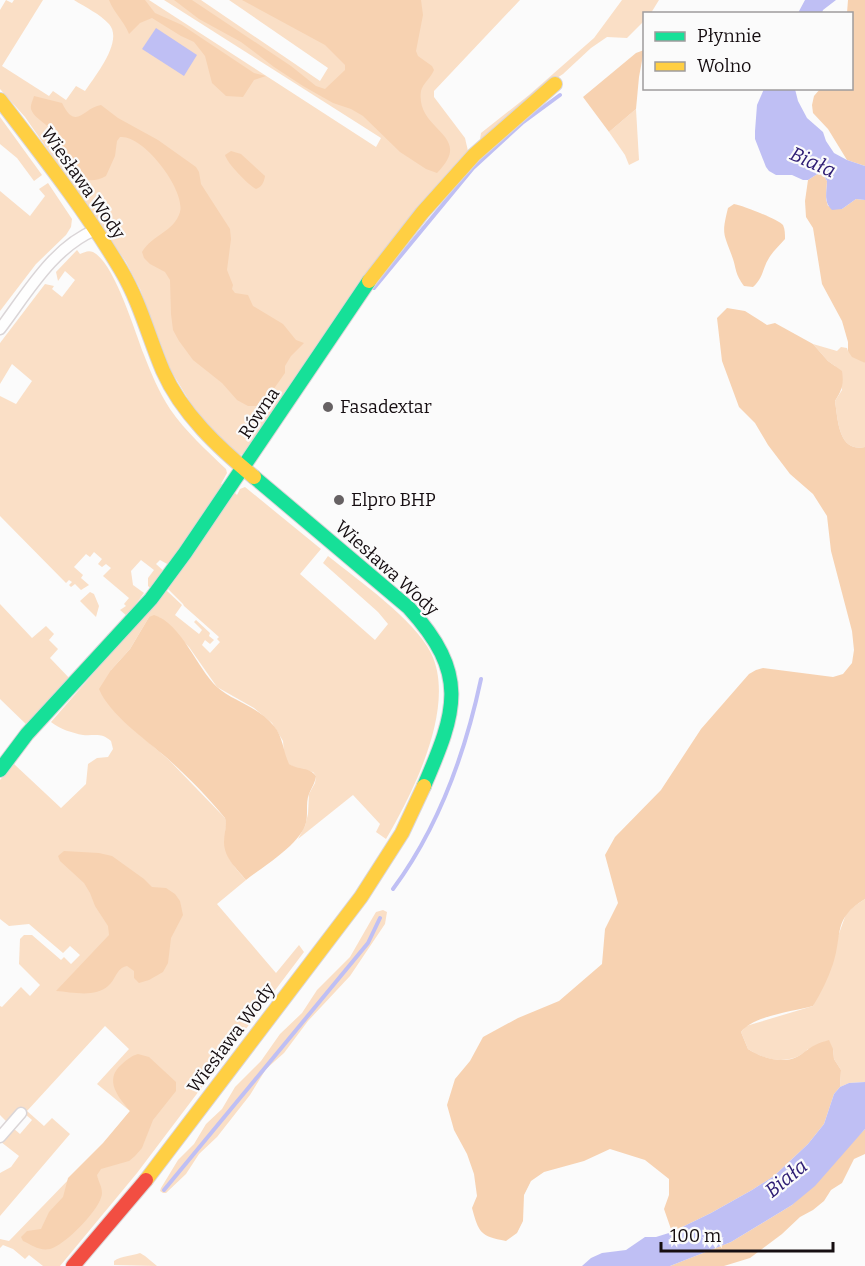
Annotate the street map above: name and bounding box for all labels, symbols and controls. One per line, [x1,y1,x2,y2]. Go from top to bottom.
legend [643,12,853,90]
text: Płynnie [697,25,761,47]
text: Wolno [697,55,751,77]
street label: Wiesława Wody [36,123,130,244]
water label: Biała [786,141,840,183]
street label: Równa [234,383,284,443]
place label: Fasadextar [340,396,432,418]
marker: Fasadextar [321,400,335,414]
place label: Elpro BHP [351,489,436,511]
marker: Elpro BHP [332,493,346,507]
street label: Wiesława Wody [331,516,444,621]
street label: Wiesława Wody [183,978,280,1097]
water label: Biała [760,1154,812,1202]
scale bar [661,1215,834,1253]
text: 100 m [670,1225,721,1247]

